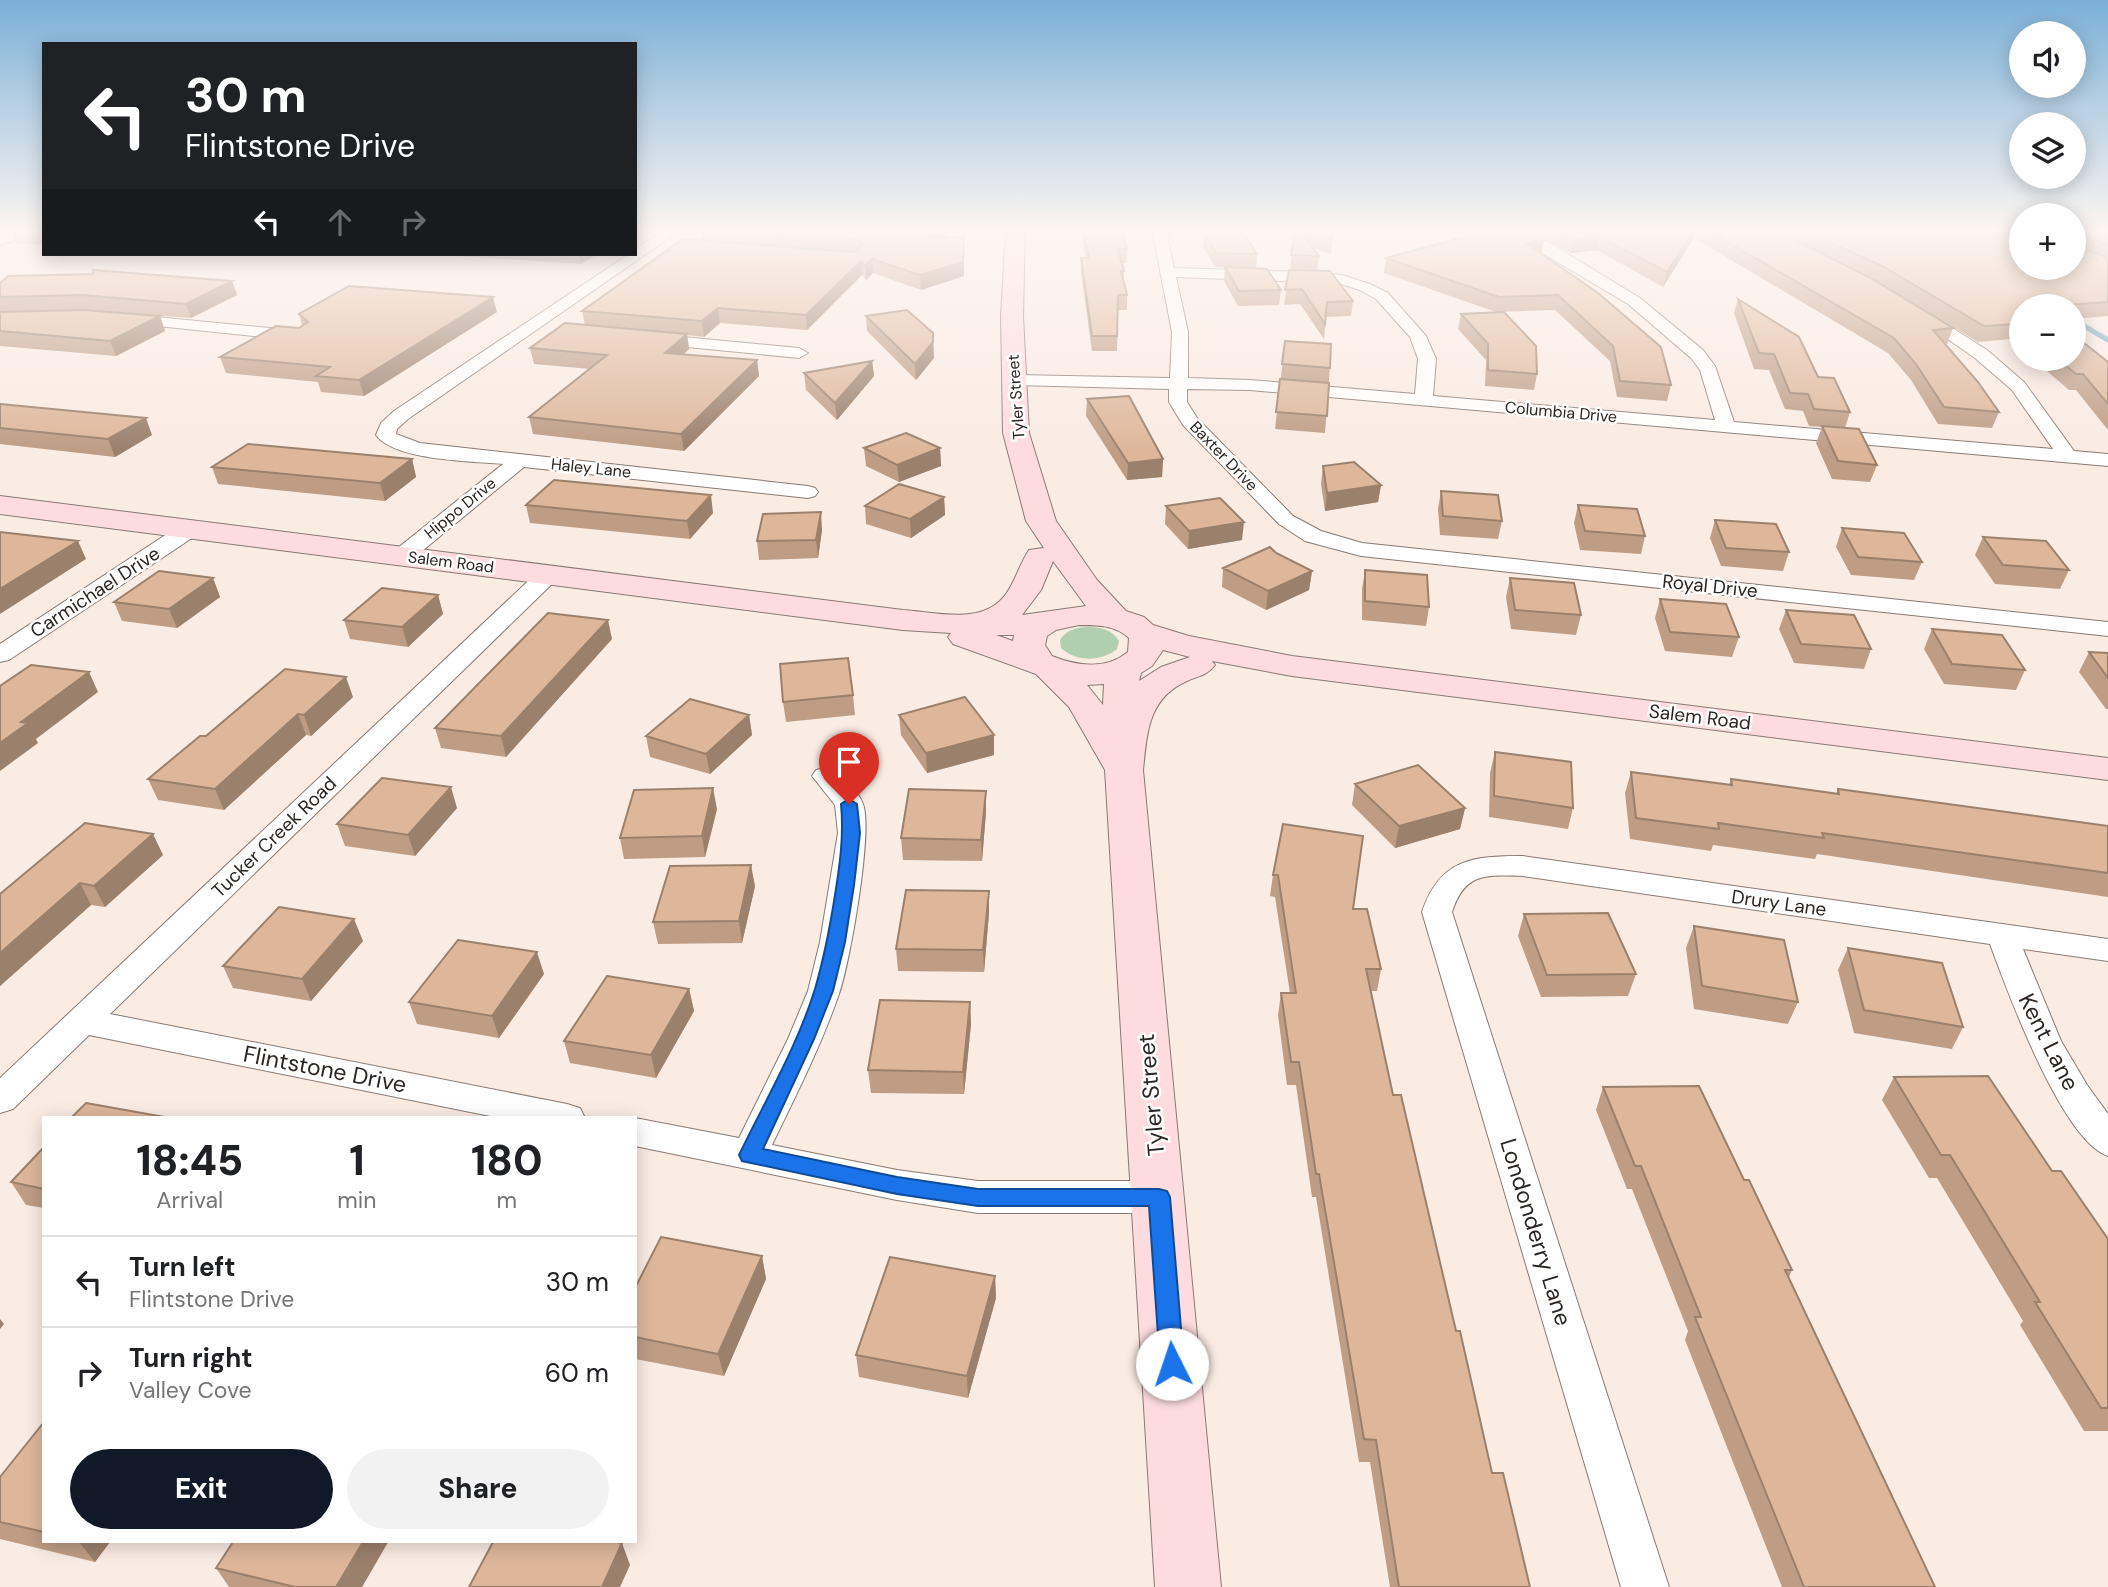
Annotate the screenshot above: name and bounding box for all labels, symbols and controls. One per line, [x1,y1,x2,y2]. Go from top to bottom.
map controls [2009,21,2086,371]
button: sound [2009,21,2086,98]
text: 30 m [185,63,307,127]
icon: left [70,70,161,161]
button: layers [2009,112,2086,189]
text: Flintstone Drive [185,125,415,167]
icon: left [248,203,286,241]
icon: ahead [321,203,359,241]
icon: right [394,203,432,241]
button: + [2009,203,2086,280]
button: − [2009,294,2086,371]
street label: Tyler Street [1003,354,1029,440]
street label: Columbia Drive [1504,397,1618,427]
street label: Baxter Drive [1185,417,1263,495]
street label: Haley Lane [550,453,632,483]
street label: Hippo Drive [420,473,500,543]
street label: Carmichael Drive [25,541,165,643]
street label: Salem Road [407,546,495,578]
street label: Royal Drive [1661,569,1759,603]
street label: Salem Road [1648,698,1752,736]
pin [819,732,879,804]
icon: arrive [830,743,868,781]
street label: Tucker Creek Road [206,771,342,903]
street label: Drury Lane [1730,884,1828,922]
street label: Kent Lane [2012,988,2086,1096]
street label: Tyler Street [1131,1033,1171,1157]
street label: Flintstone Drive [241,1038,409,1100]
text: 18:45 [136,1133,243,1188]
text: 1 [349,1133,365,1188]
text: 180 [471,1133,543,1188]
street label: Londonderry Lane [1493,1135,1579,1329]
text: Arrival [156,1185,223,1215]
text: min [337,1185,377,1215]
text: m [497,1185,517,1215]
text: Turn left [129,1250,236,1284]
icon: left [70,1263,108,1301]
text: 30 m [546,1265,609,1299]
text: Flintstone Drive [129,1284,294,1314]
position arrow [1135,1327,1209,1401]
text: Turn right [129,1341,253,1375]
icon: right [70,1354,108,1392]
text: 60 m [545,1356,609,1390]
text: Valley Cove [129,1375,252,1405]
button: Exit [70,1449,333,1529]
button: Share [347,1449,609,1529]

